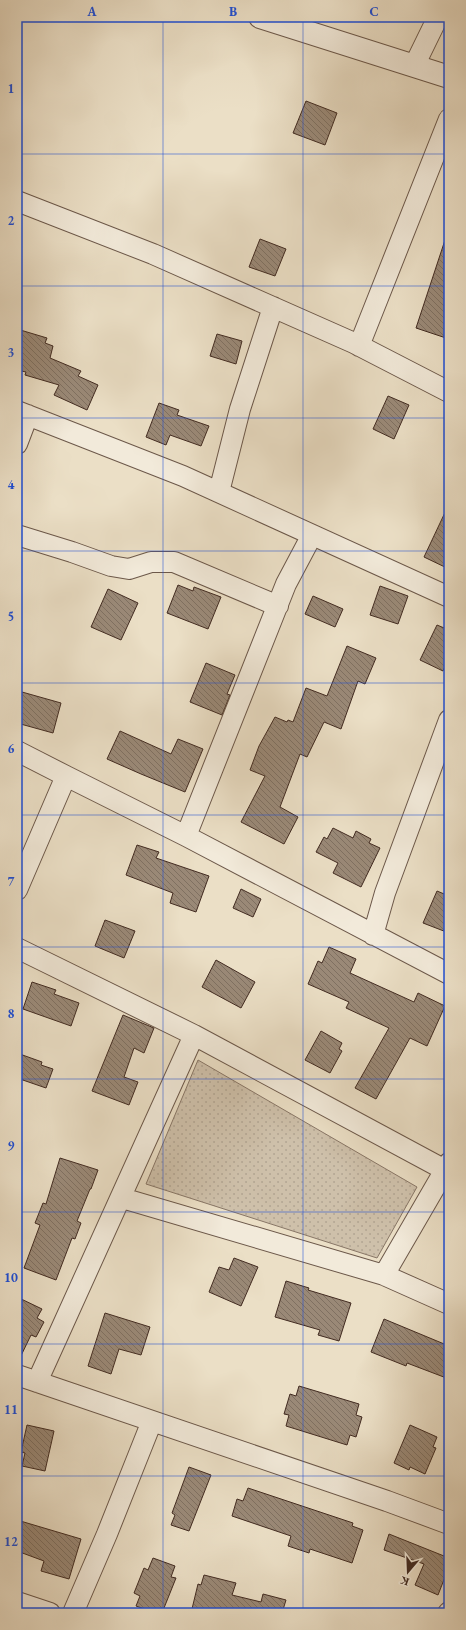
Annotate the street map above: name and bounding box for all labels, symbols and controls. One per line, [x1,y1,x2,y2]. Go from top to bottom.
text: A [86,3,97,20]
text: B [229,3,237,20]
text: C [369,3,379,20]
text: 1 [8,80,15,97]
text: 2 [8,212,15,229]
text: 3 [8,344,15,361]
text: 4 [8,476,15,493]
text: 5 [8,608,14,625]
text: 6 [8,740,15,757]
text: 7 [8,873,15,890]
text: 8 [8,1005,15,1022]
text: 9 [8,1137,15,1154]
text: 10 [4,1269,18,1286]
text: 11 [4,1401,18,1418]
text: 12 [4,1533,18,1550]
north arrow [388,1552,428,1592]
text: K [398,1573,411,1589]

